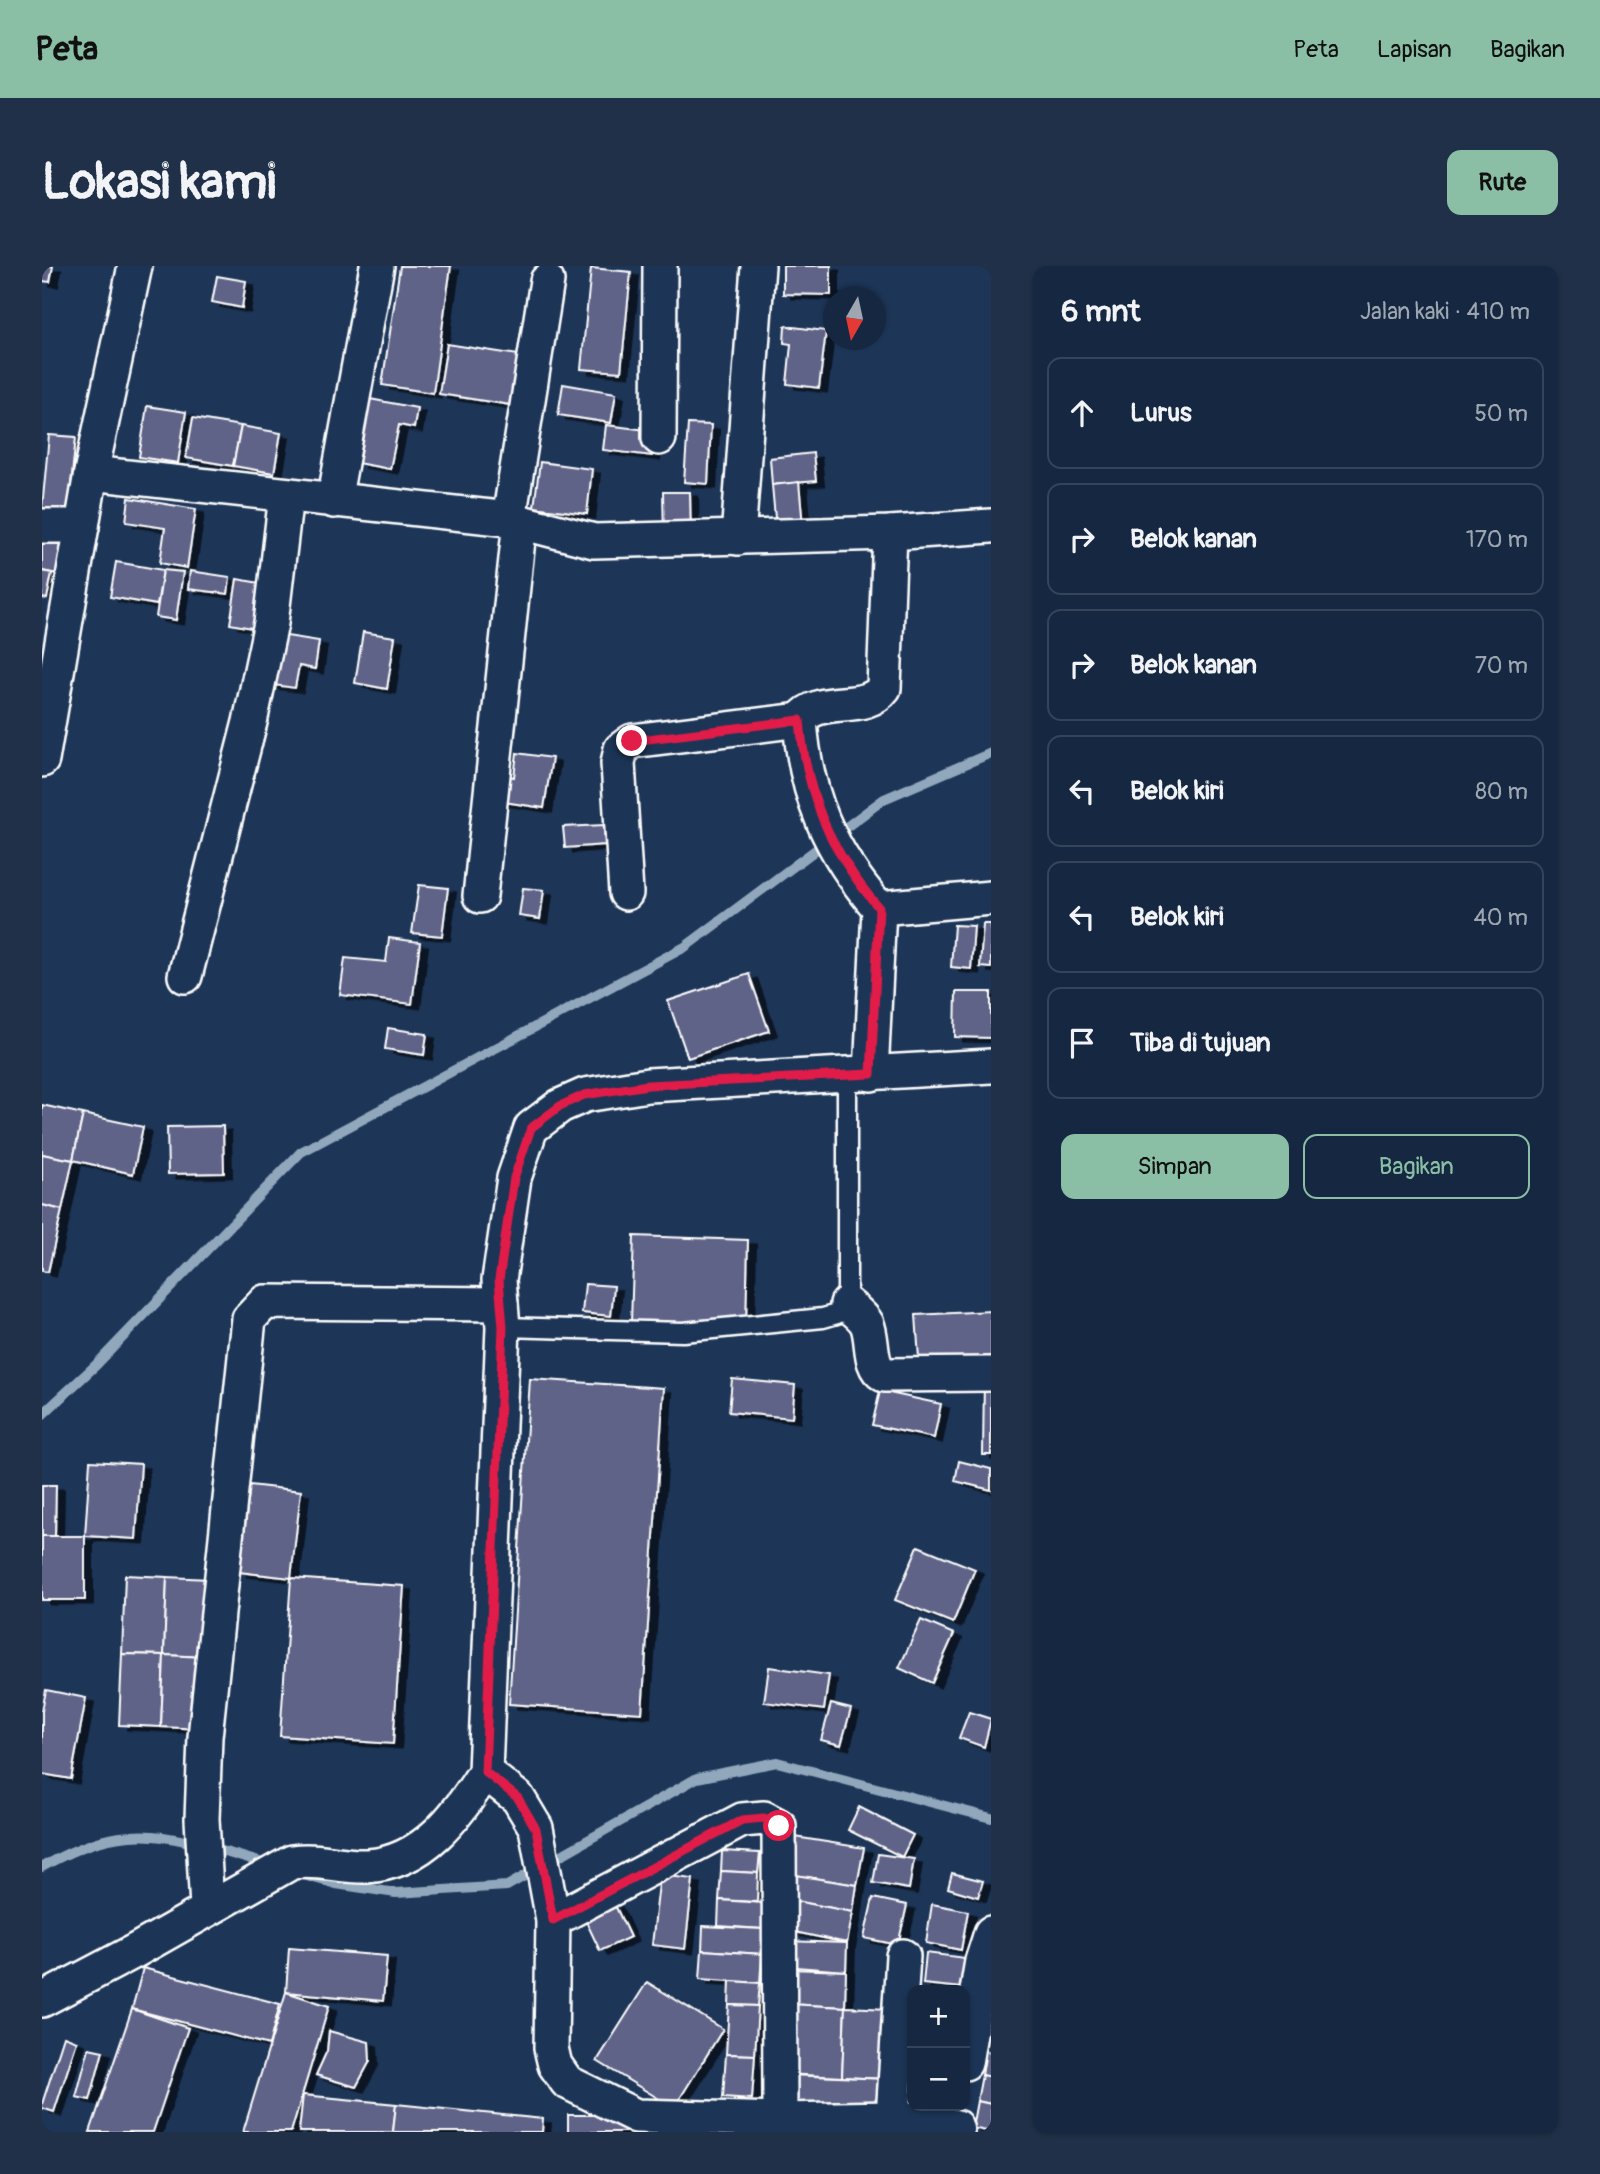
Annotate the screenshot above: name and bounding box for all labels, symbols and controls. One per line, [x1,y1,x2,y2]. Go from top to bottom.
text: Peta [35,29,98,70]
text: Peta [1293,35,1339,64]
text: Lapisan [1377,35,1452,64]
text: Bagikan [1490,35,1565,64]
button: Rute [1447,150,1558,215]
text: Lokasi kami [42,152,276,213]
north arrow [823,287,886,350]
text: 6 mnt [1061,293,1140,330]
text: Jalan kaki · 410 m [1360,297,1530,326]
icon: ahead [1063,394,1101,432]
text: Lurus [1130,397,1192,429]
text: 50 m [1474,399,1528,428]
icon: right [1063,520,1101,558]
text: Belok kanan [1130,523,1257,555]
text: 170 m [1466,525,1528,554]
icon: right [1063,646,1101,684]
text: Belok kanan [1130,649,1257,681]
text: 70 m [1475,651,1528,680]
route end [616,725,647,756]
icon: left [1063,772,1101,810]
text: Belok kiri [1130,775,1224,807]
text: 80 m [1475,777,1528,806]
icon: left [1063,898,1101,936]
text: Belok kiri [1130,901,1224,933]
text: 40 m [1474,903,1528,932]
icon: arrive [1063,1024,1101,1062]
text: Tiba di tujuan [1130,1027,1271,1059]
button: Simpan [1061,1134,1289,1199]
button: Bagikan [1303,1134,1530,1199]
route start [763,1810,794,1841]
map controls [907,1985,970,2111]
button: + [907,1985,970,2048]
button: − [907,2048,970,2111]

